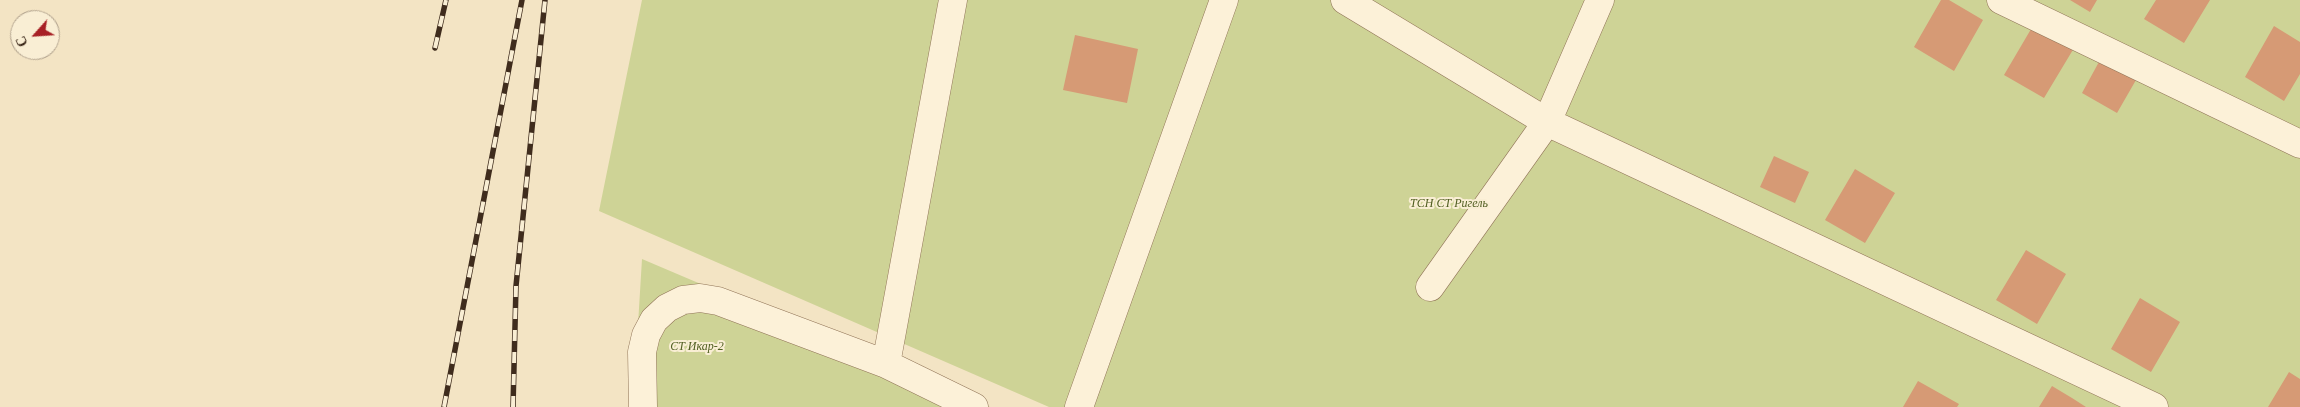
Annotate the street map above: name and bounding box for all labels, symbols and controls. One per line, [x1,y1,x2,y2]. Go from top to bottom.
north arrow [10,10,60,60]
text: С [13,34,31,49]
park label: ТСН СТ Ригель [1410,197,1488,211]
park label: СТ Икар-2 [670,340,724,354]

